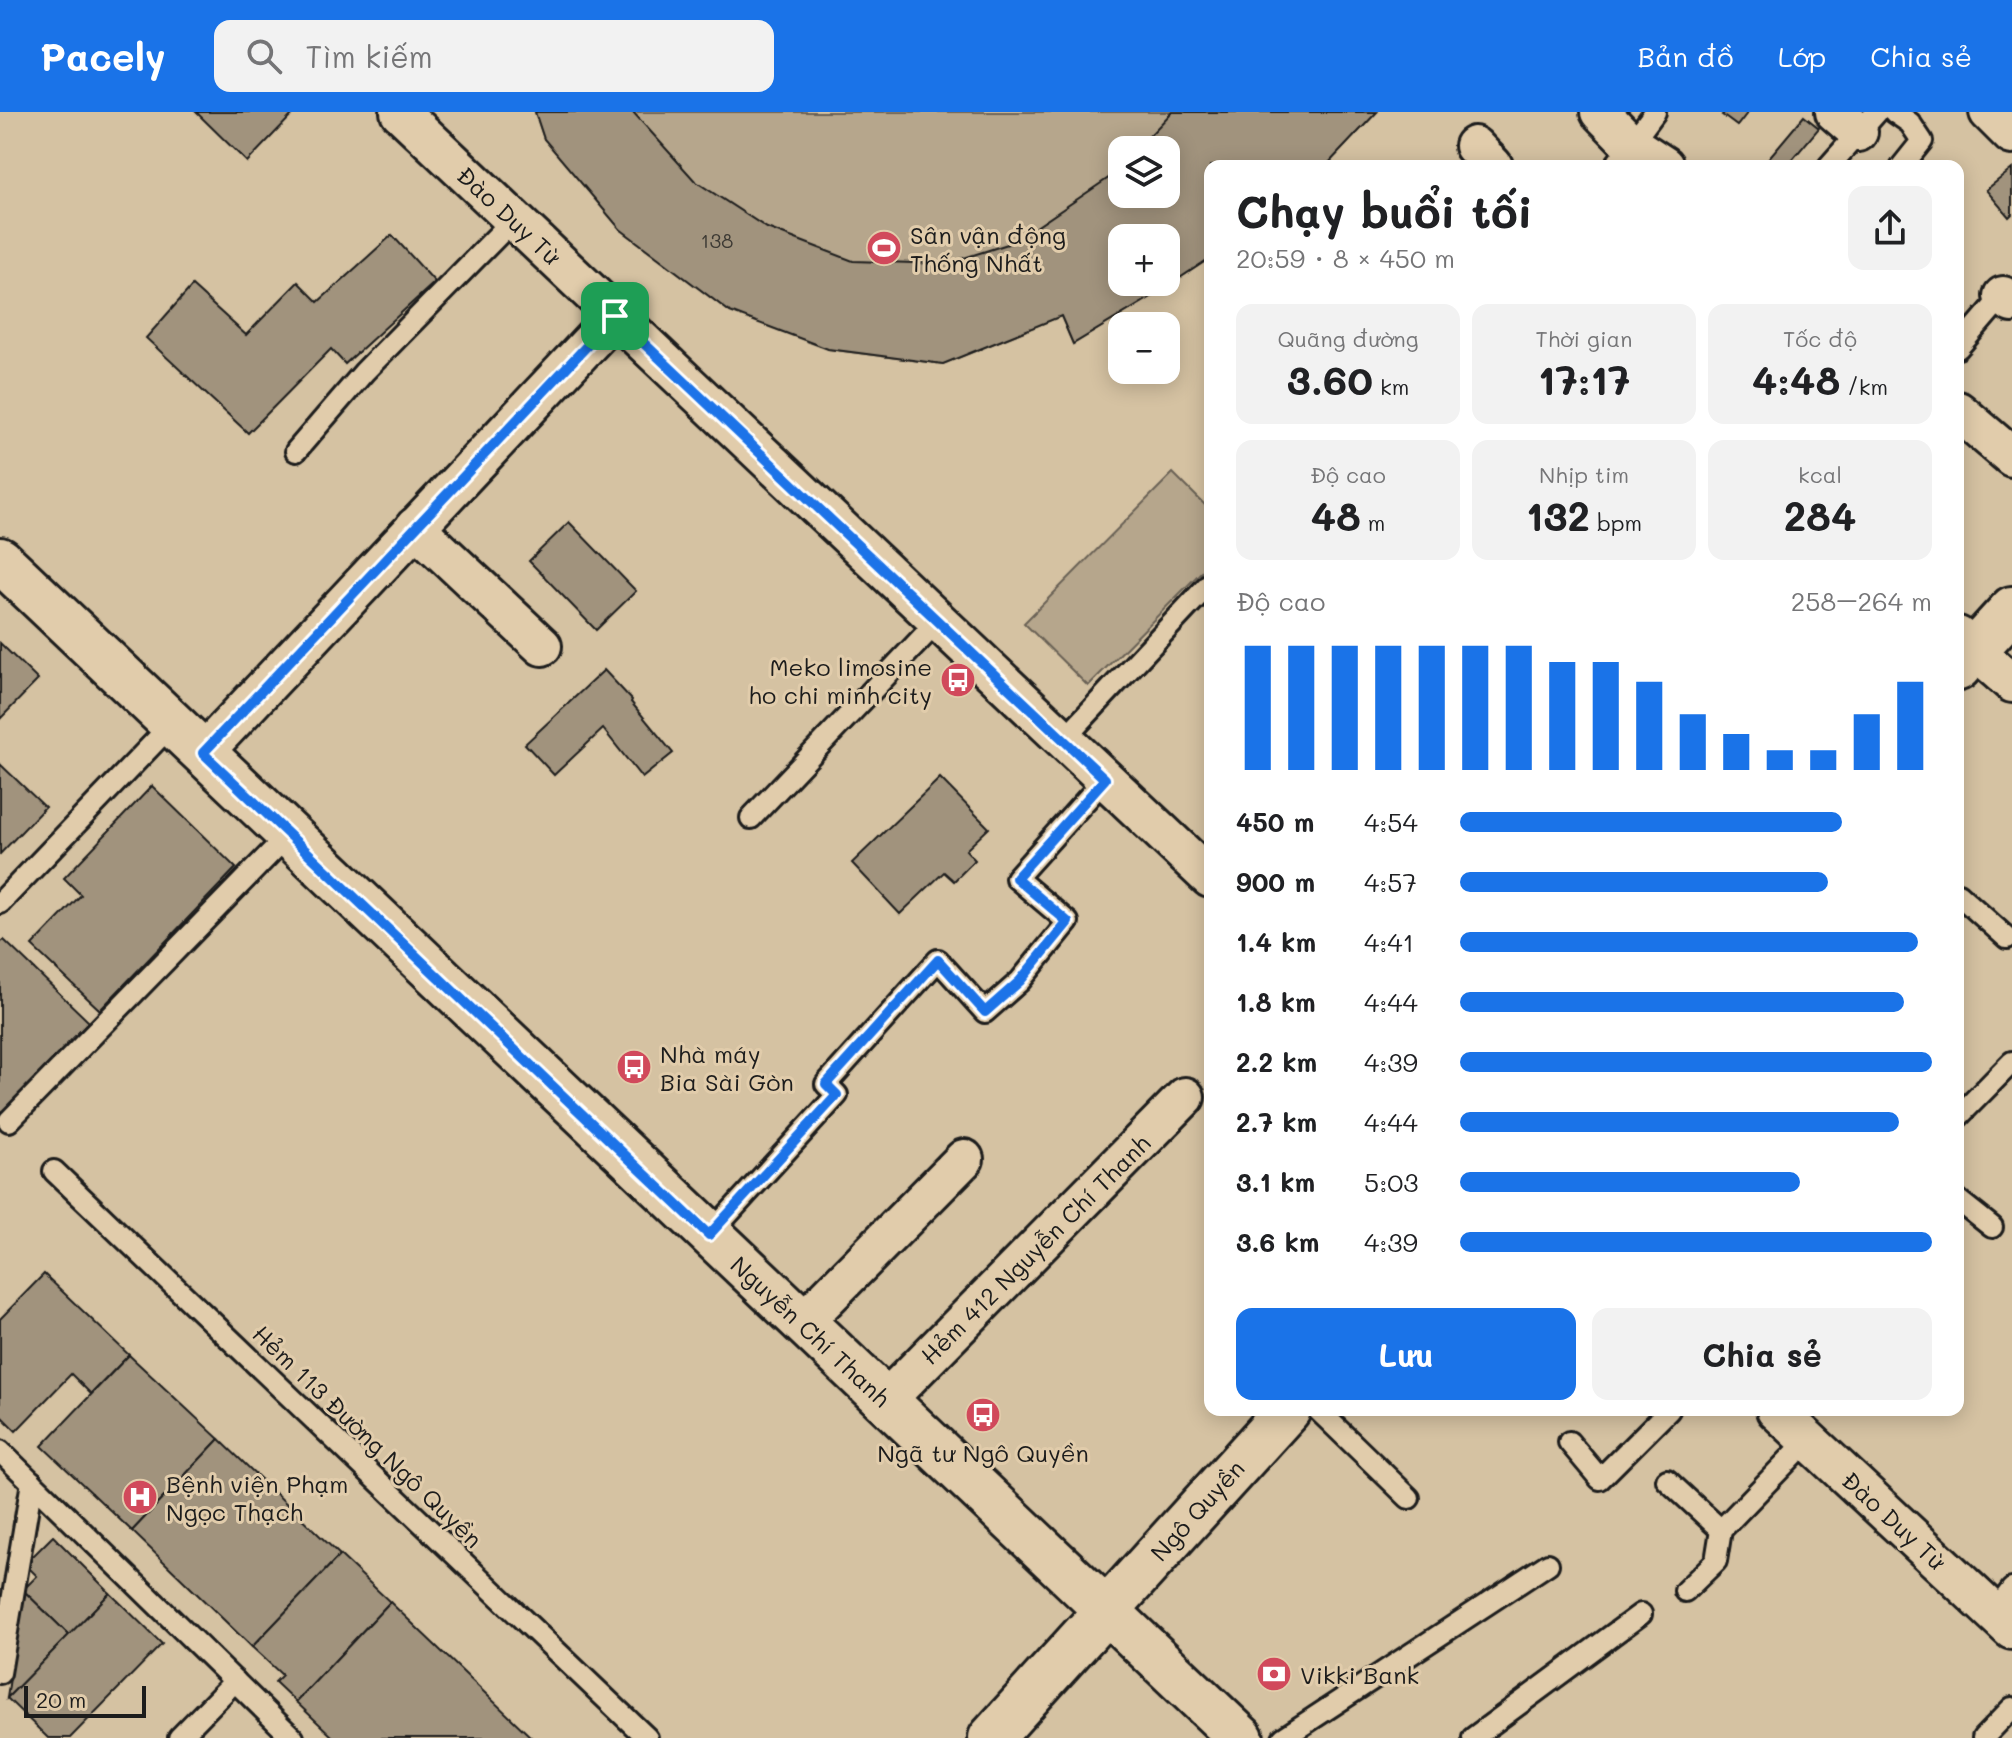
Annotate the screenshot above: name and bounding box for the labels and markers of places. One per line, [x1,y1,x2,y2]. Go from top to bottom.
place label: Sân vận động Thống Nhất [910,219,1066,278]
sports icon: Sân vận động Thống Nhất [865,229,903,267]
pin [581,282,649,350]
place label: Meko limosine ho chi minh city [748,651,932,710]
bus stop icon: Meko limosine ho chi minh city [939,661,977,699]
place label: Nhà máy Bia Sài Gòn [660,1038,794,1097]
bus stop icon: Nhà máy Bia Sài Gòn [615,1048,653,1086]
bus stop icon: Ngã tư Ngô Quyền [964,1396,1002,1434]
place label: Ngã tư Ngô Quyền [877,1437,1089,1468]
place label: Bệnh viện Phạm Ngọc Thạch [166,1468,348,1527]
hospital icon: Bệnh viện Phạm Ngọc Thạch [121,1478,159,1516]
bank icon: Vikki Bank [1255,1655,1293,1693]
place label: Vikki Bank [1300,1659,1419,1690]

